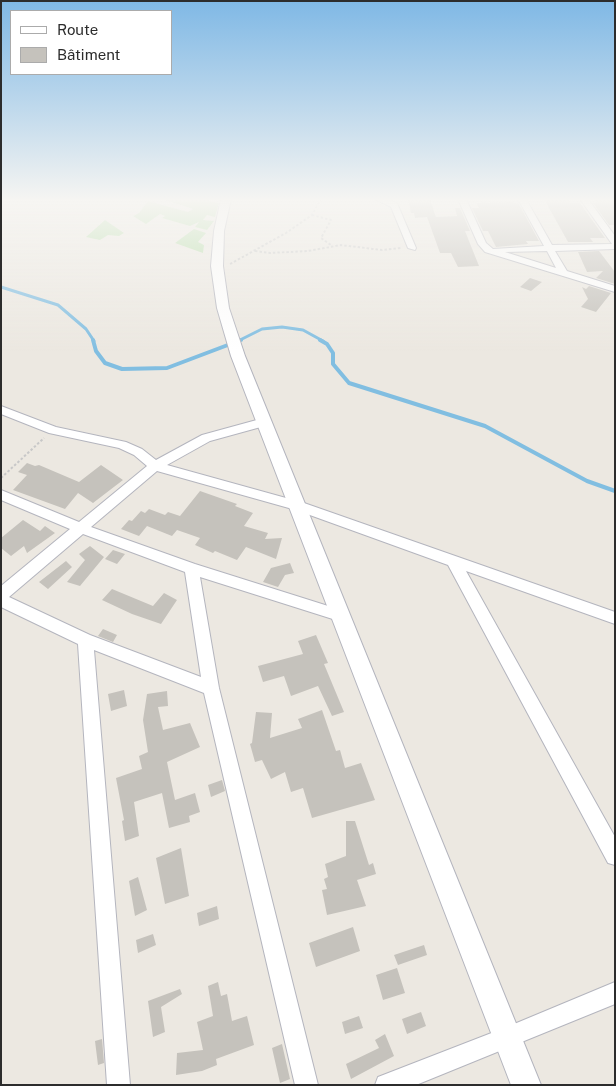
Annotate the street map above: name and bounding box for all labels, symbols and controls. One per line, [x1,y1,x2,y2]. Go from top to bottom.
legend [10,10,172,75]
text: Route [57,21,98,38]
text: Bâtiment [57,46,120,63]

